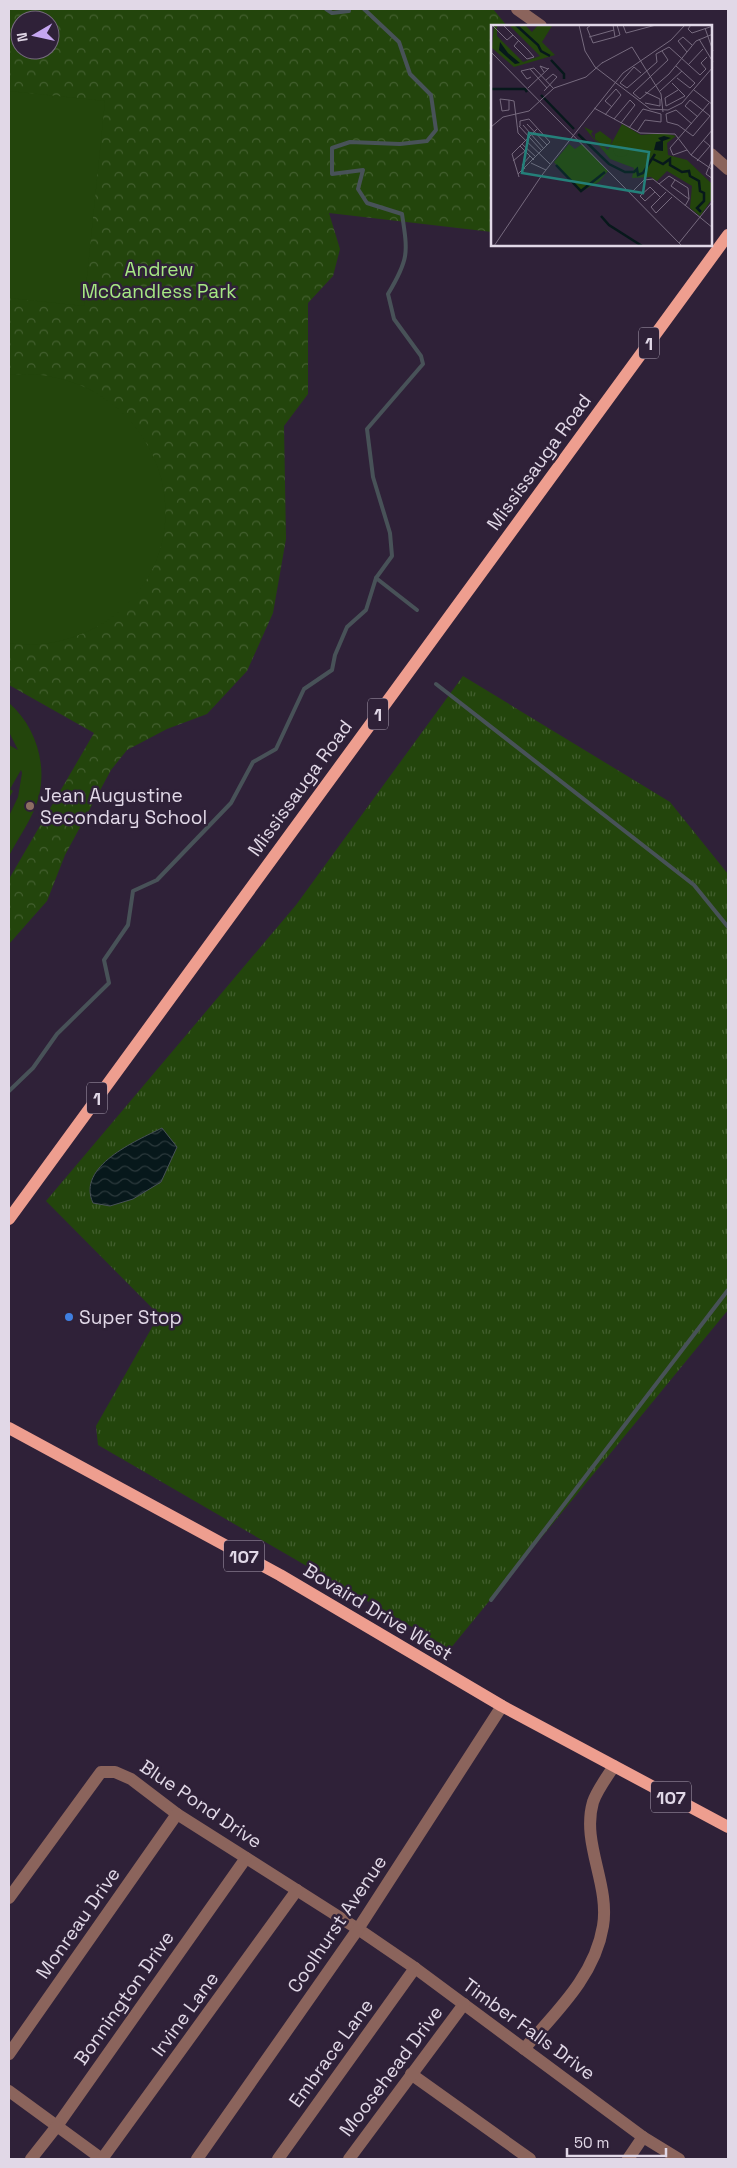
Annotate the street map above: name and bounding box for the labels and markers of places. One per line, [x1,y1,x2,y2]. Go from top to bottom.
place label: Jean Augustine Secondary School [40,783,207,830]
marker: Jean Augustine Secondary School [24,800,36,812]
place label: Super Stop [79,1305,182,1330]
marker: Super Stop [63,1311,75,1323]

